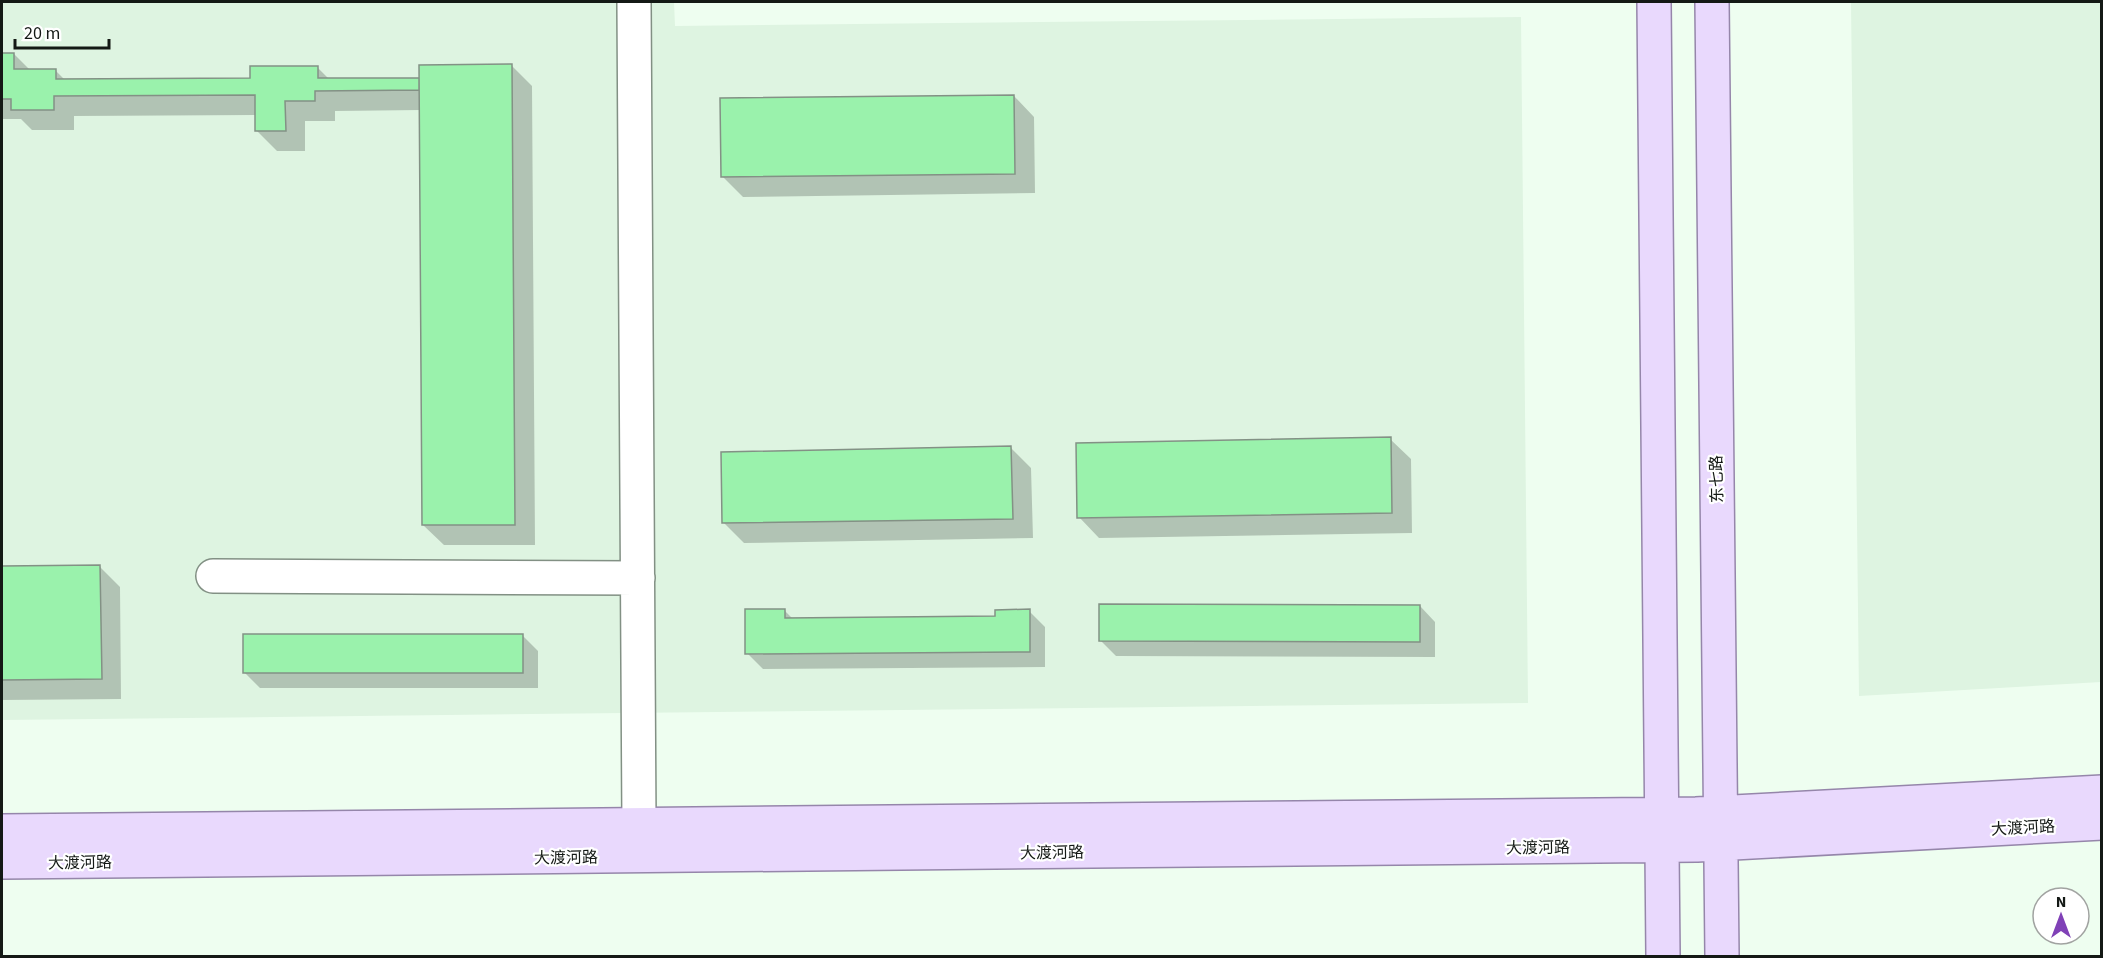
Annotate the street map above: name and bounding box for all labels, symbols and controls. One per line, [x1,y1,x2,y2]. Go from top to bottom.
scale bar [15,12,110,50]
text: 20 m [24,21,60,46]
street label: 东七路 [1706,455,1728,503]
street label: 大渡河路 [1991,815,2056,841]
street label: 大渡河路 [1506,836,1570,860]
street label: 大渡河路 [1020,841,1084,865]
street label: 大渡河路 [534,846,598,870]
street label: 大渡河路 [48,851,112,875]
north arrow [2031,886,2091,946]
text: N [2056,891,2066,913]

